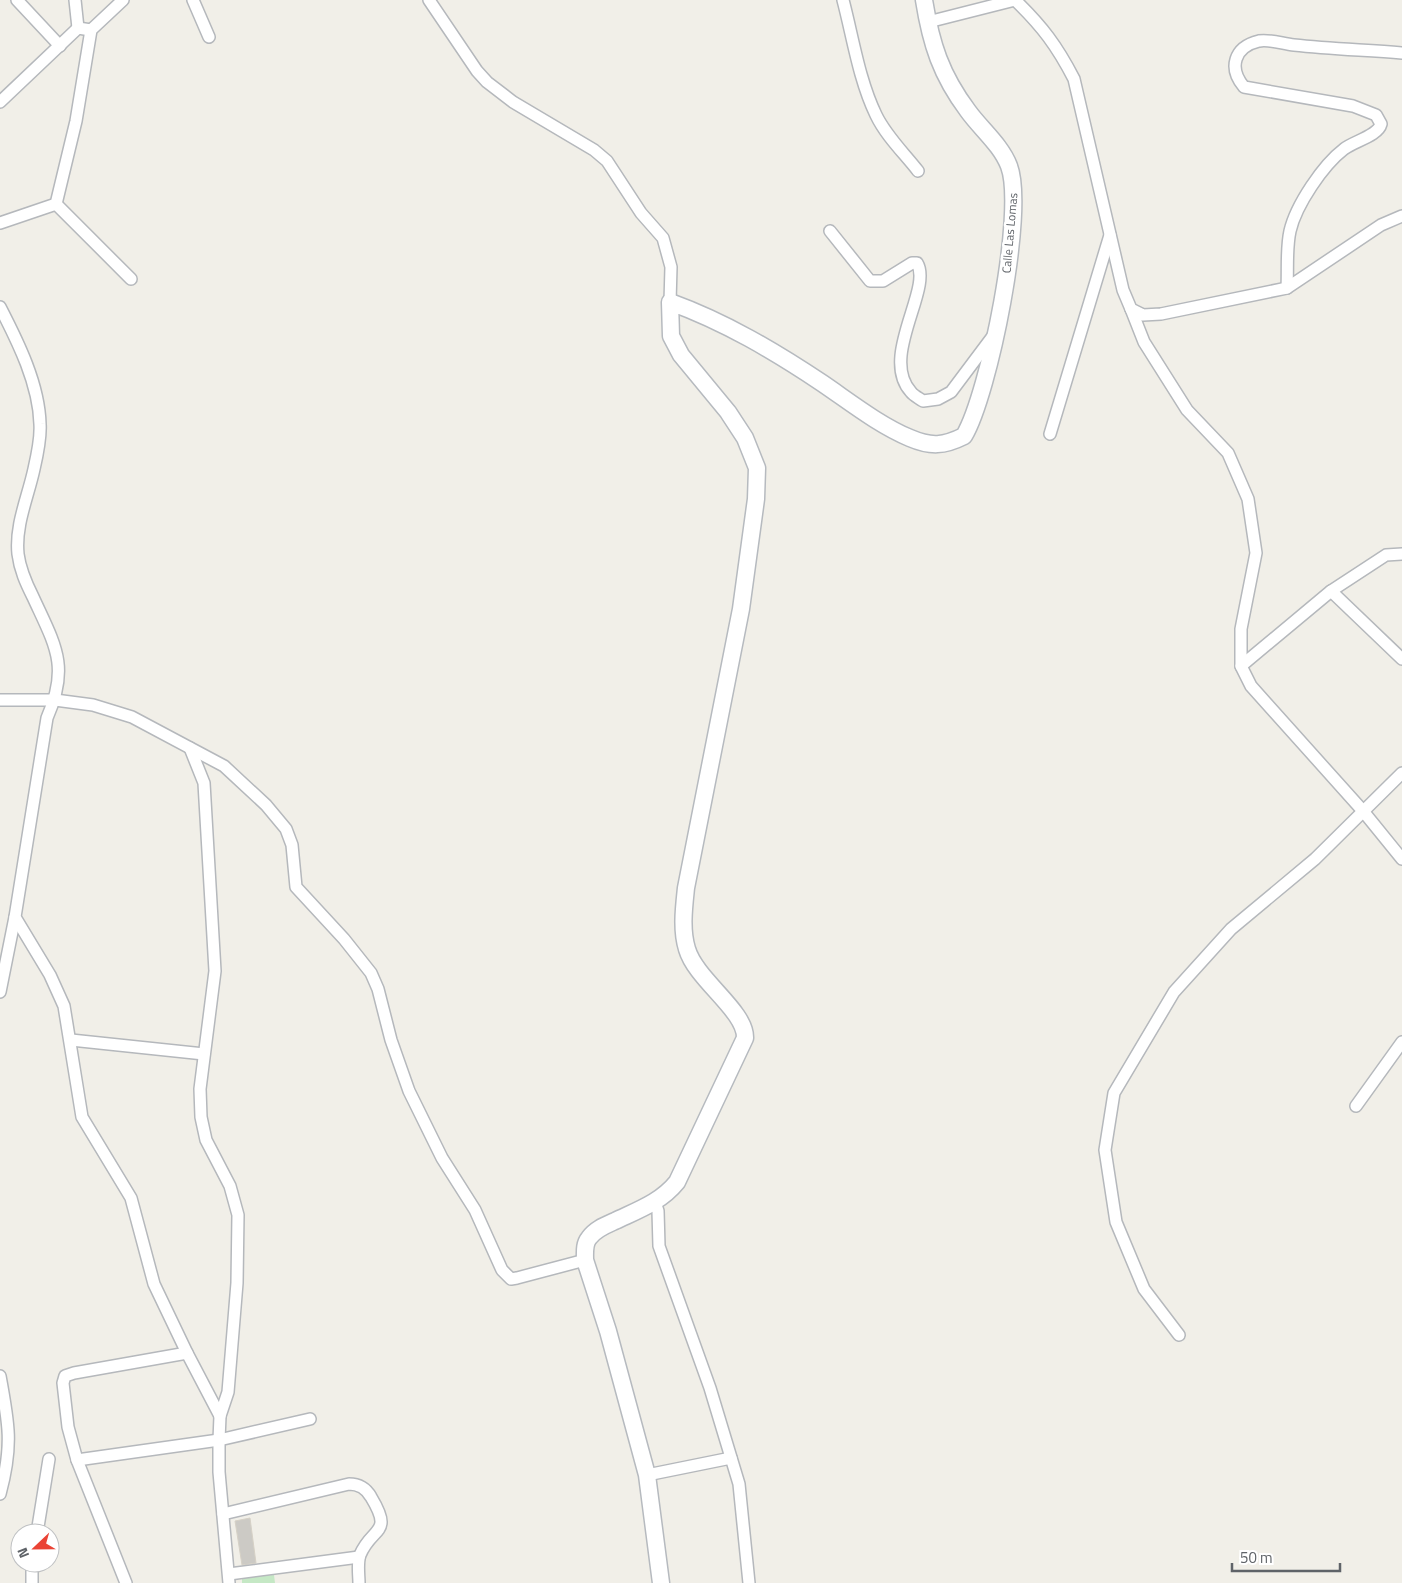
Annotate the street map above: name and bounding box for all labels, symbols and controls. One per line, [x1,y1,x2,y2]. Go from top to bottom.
street label: Calle Las Lomas [997,192,1023,274]
north arrow [10,1523,60,1573]
scale bar [1232,1540,1340,1572]
text: N [11,1545,34,1561]
text: 50 m [1240,1546,1273,1569]

